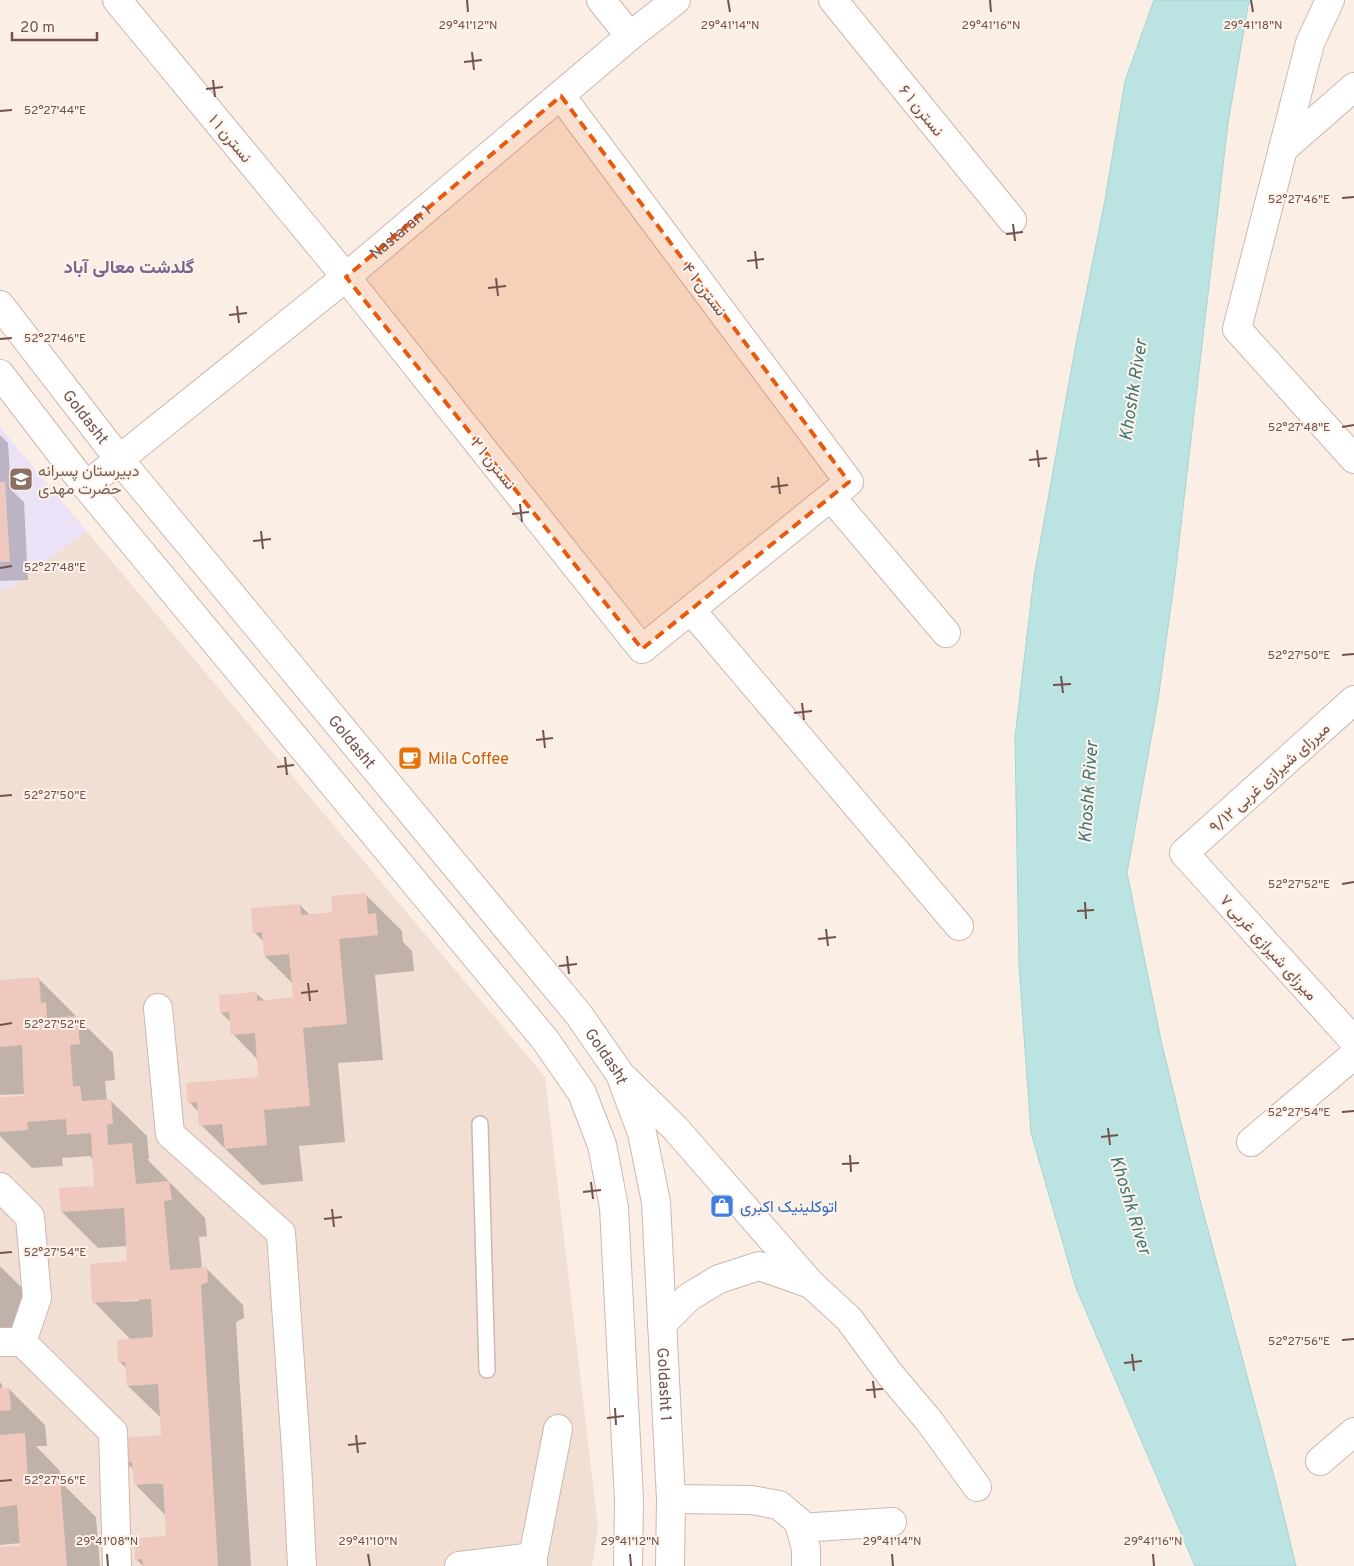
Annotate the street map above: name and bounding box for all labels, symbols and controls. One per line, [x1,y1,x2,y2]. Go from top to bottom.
scale bar [12,10,98,42]
text: 29°41'12"N [438,18,498,34]
text: 29°41'14"N [701,18,759,34]
text: 29°41'16"N [962,18,1020,34]
text: 29°41'18"N [1223,18,1283,34]
text: 20 m [20,19,55,38]
street label: ۶ نسترن ۱ [894,82,947,141]
text: 52°27'44"E [24,103,86,119]
street label: ۱ نسترن ۱ [203,111,255,168]
text: 52°27'46"E [1268,192,1330,208]
street label: Nastaran 1 [366,201,436,265]
district label: گلدشت معالی آباد [64,257,194,280]
street label: ۴ نسترن ۱ [677,260,730,321]
text: 52°27'46"E [24,331,86,347]
water label: Khoshk River [1115,336,1154,443]
street label: Goldasht [57,386,112,449]
text: 52°27'48"E [1268,420,1330,436]
street label: ۲ نسترن ۱ [466,434,519,494]
place label: دبیرستان پسرانه حضرت مهدی [38,462,139,500]
school or university icon: دبیرستان پسرانه حضرت مهدی [8,466,34,492]
text: 52°27'48"E [24,560,86,576]
text: 52°27'50"E [1268,648,1330,664]
street label: Goldasht [323,712,379,774]
street label: ۹/۱۲ میرزای شیرازی غربی [1206,719,1335,838]
water label: Khoshk River [1074,738,1105,844]
cafe icon: Mila Coffee [397,745,423,771]
place label: Mila Coffee [428,750,509,770]
text: 52°27'50"E [24,788,86,804]
text: 52°27'52"E [1268,877,1330,893]
street label: ۷ میرزای شیرازی غربی [1215,891,1321,1006]
text: 52°27'52"E [24,1017,86,1033]
street label: Goldasht [579,1025,631,1087]
text: 52°27'54"E [1268,1105,1330,1121]
water label: Khoshk River [1104,1153,1156,1260]
shop icon: اتوکلینیک اکبری [709,1193,735,1219]
place label: اتوکلینیک اکبری [740,1198,838,1218]
text: 52°27'54"E [24,1245,86,1261]
text: 52°27'56"E [1268,1334,1330,1350]
street label: Goldasht 1 [651,1347,675,1422]
text: 52°27'56"E [24,1473,86,1489]
text: 29°41'08"N [76,1534,138,1550]
text: 29°41'10"N [338,1534,398,1550]
text: 29°41'12"N [600,1534,660,1550]
text: 29°41'14"N [863,1534,921,1550]
text: 29°41'16"N [1124,1534,1182,1550]

